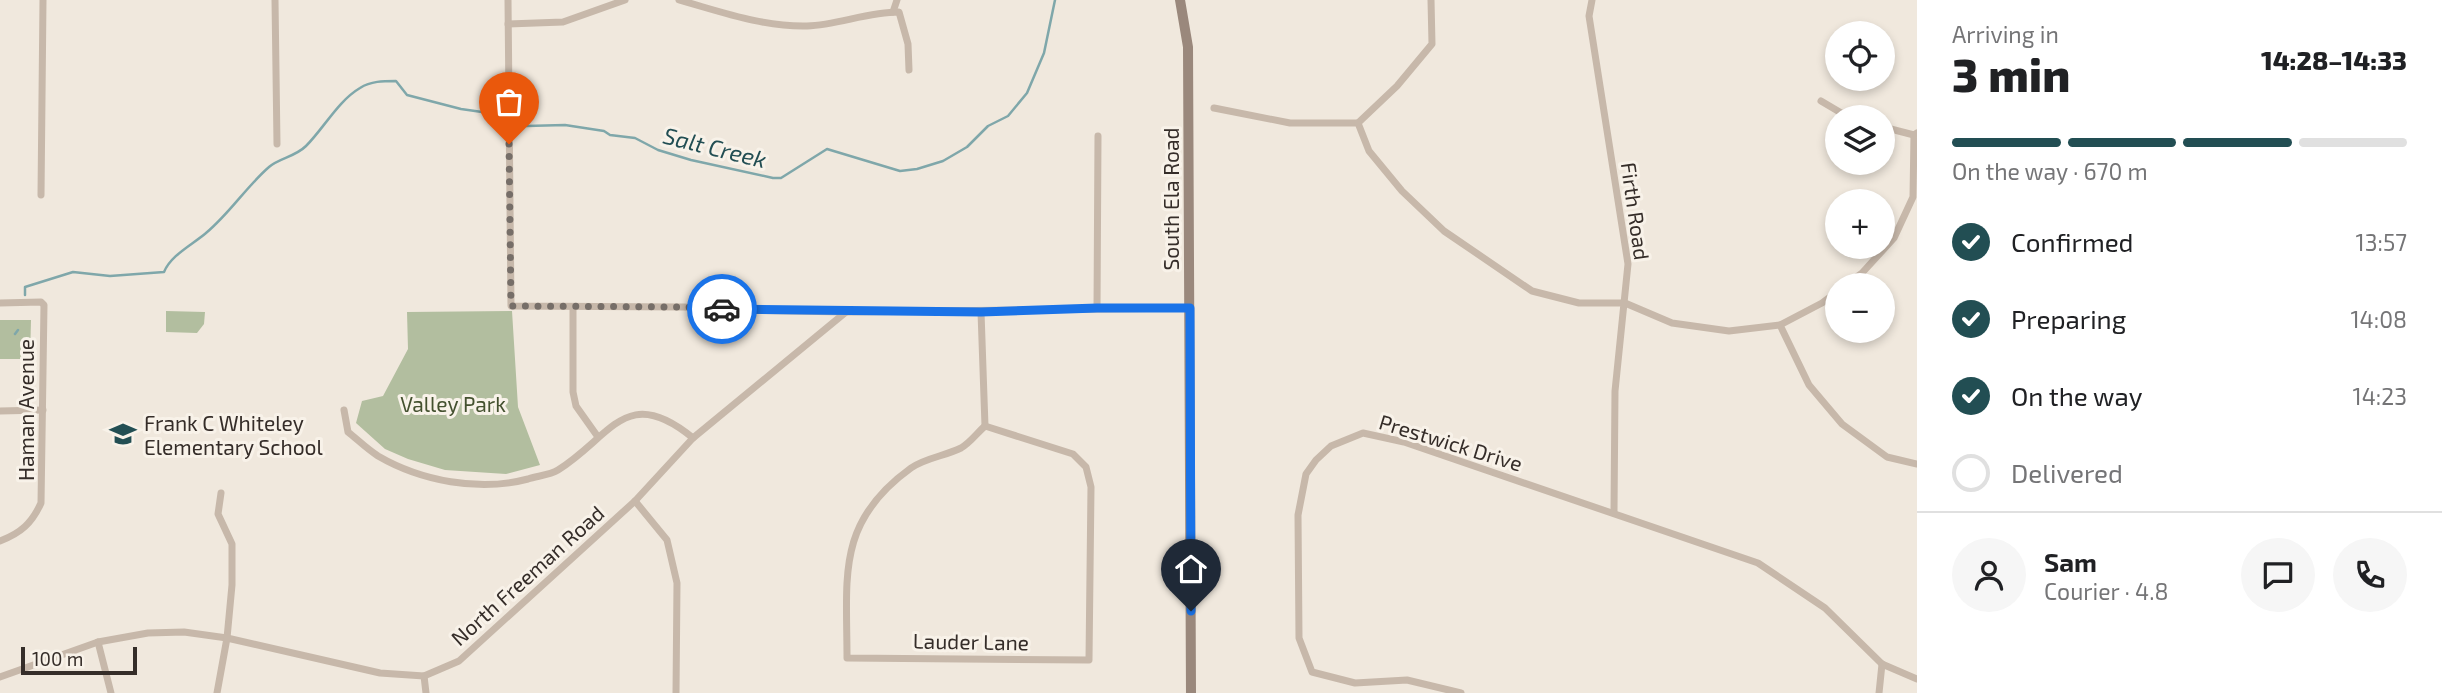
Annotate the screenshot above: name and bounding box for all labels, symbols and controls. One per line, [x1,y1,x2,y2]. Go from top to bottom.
text: Arriving in [1952,20,2059,48]
map controls [1825,21,1895,343]
button: locate [1825,21,1895,91]
text: 14:28–14:33 [2261,44,2407,75]
text: 3 min [1952,46,2070,101]
pin [479,72,539,144]
icon: bag [490,83,528,121]
button: layers [1825,105,1895,175]
water label: Salt Creek [661,121,769,173]
street label: South Ela Road [1158,127,1183,271]
text: On the way · 670 m [1952,157,2148,185]
street label: Firth Road [1617,161,1655,261]
button: + [1825,189,1895,259]
icon: check [1952,223,1990,261]
text: Confirmed [2011,226,2134,257]
text: 13:57 [2356,228,2407,256]
button: − [1825,273,1895,343]
courier [687,274,757,344]
icon: car [703,290,741,328]
icon: check [1952,300,1990,338]
text: Preparing [2011,303,2126,334]
text: 14:08 [2350,305,2407,333]
street label: Haman Avenue [13,339,38,481]
icon: check [1952,377,1990,415]
text: On the way [2011,380,2142,411]
text: 14:23 [2353,382,2407,410]
park label: Valley Park [400,391,506,416]
street label: Prestwick Drive [1376,408,1526,476]
place label: Frank C Whiteley Elementary School [144,410,324,459]
school or university icon: Frank C Whiteley Elementary School [108,419,138,449]
text: Delivered [2011,457,2123,488]
street label: North Freeman Road [445,500,609,650]
button: person [1952,538,2026,612]
button: chat [2241,538,2315,612]
button: phone [2333,538,2407,612]
pin [1161,539,1221,611]
text: Sam [2044,546,2097,577]
icon: home [1172,550,1210,588]
text: Courier · 4.8 [2044,577,2168,605]
street label: Lauder Lane [913,627,1029,655]
scale bar [21,644,136,676]
text: 100 m [32,647,83,670]

